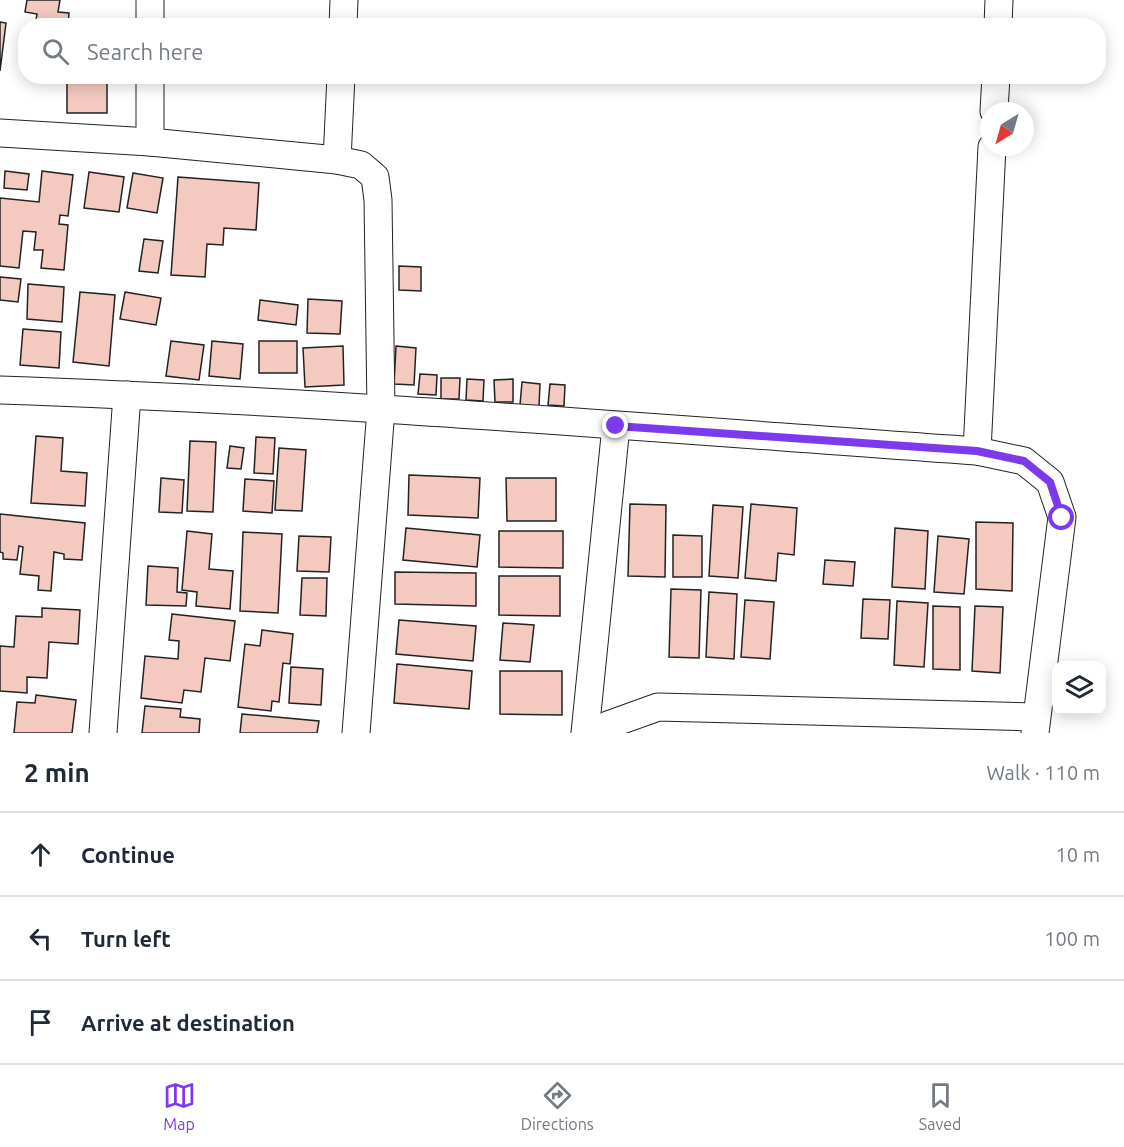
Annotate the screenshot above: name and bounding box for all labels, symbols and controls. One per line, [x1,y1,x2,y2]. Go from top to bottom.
search box [18,18,1106,84]
icon: search [39,35,72,68]
text: Search here [87,39,203,64]
north arrow [980,102,1034,156]
route end [602,412,628,438]
route start [1048,504,1074,530]
map controls [1052,661,1106,715]
button: layers [1052,661,1106,715]
text: 2 min [24,758,90,787]
text: Walk · 110 m [987,761,1100,784]
icon: ahead [24,838,57,871]
text: Continue [81,842,175,867]
text: 10 m [1056,843,1100,866]
icon: left [24,922,57,955]
text: Turn left [81,926,171,951]
text: 100 m [1044,927,1100,950]
icon: arrive [24,1006,57,1039]
text: Arrive at destination [81,1010,295,1035]
tab: Map [163,1079,196,1133]
tab: Directions [521,1079,594,1133]
tab: Saved [919,1079,961,1133]

